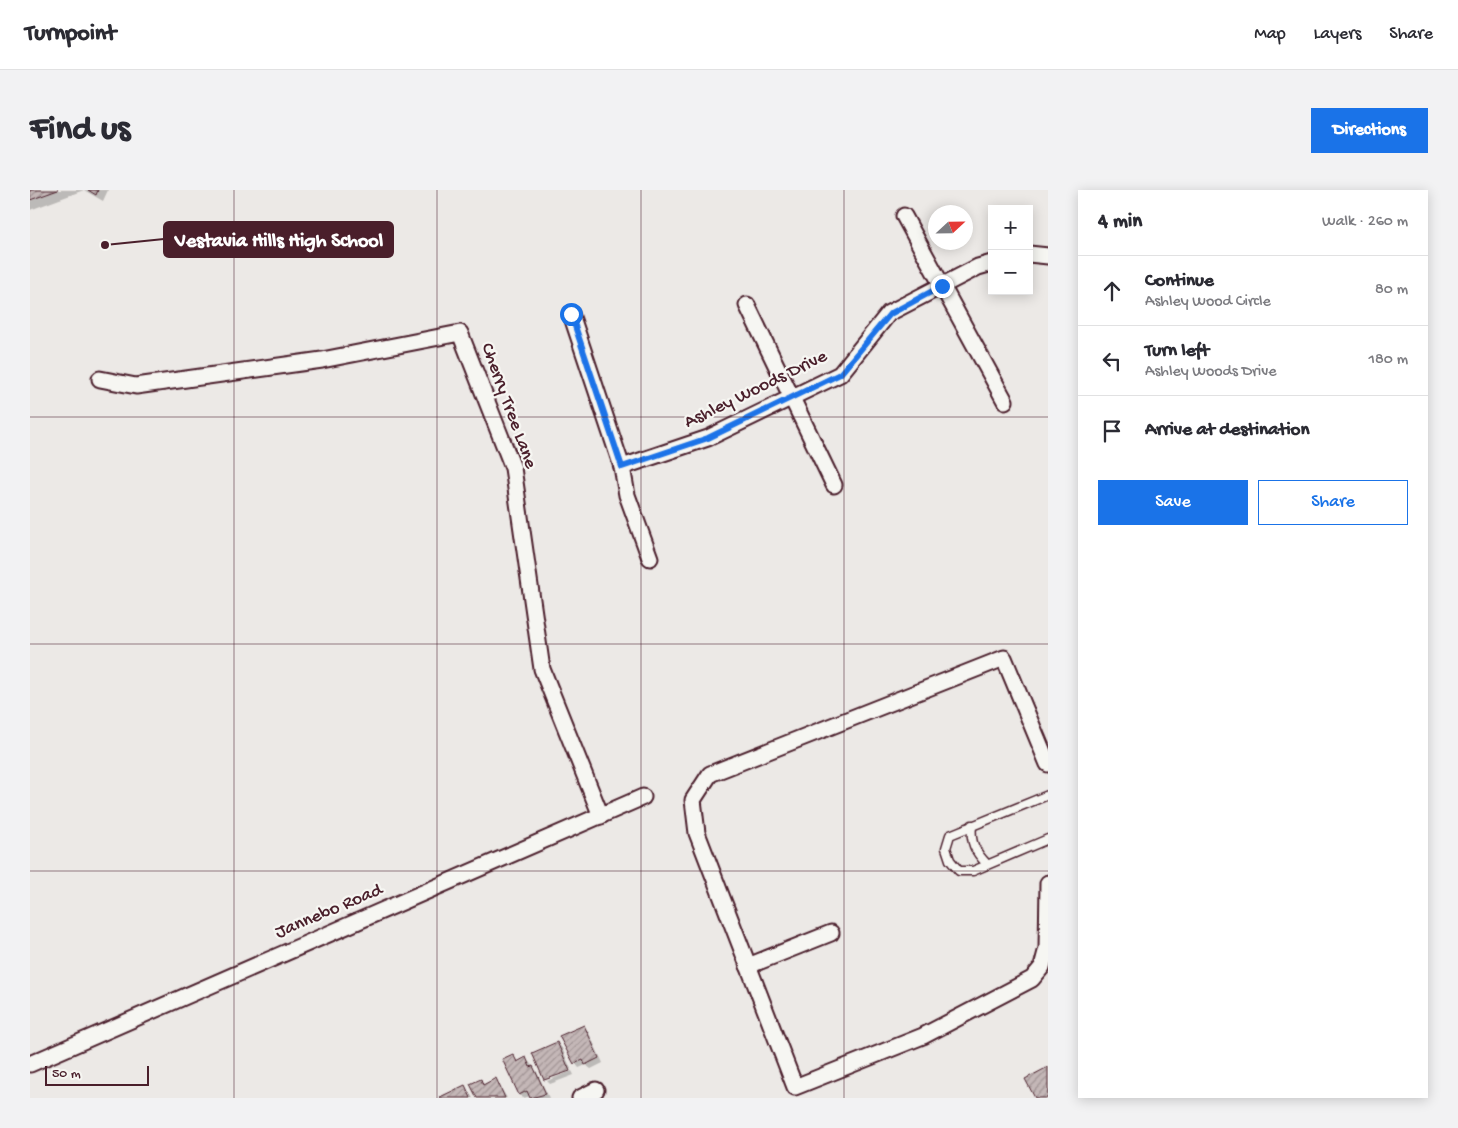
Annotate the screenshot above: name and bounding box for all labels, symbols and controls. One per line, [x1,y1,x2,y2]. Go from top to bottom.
text: Turnpoint [25,20,116,49]
text: Map [1254,24,1286,45]
text: Layers [1314,24,1361,45]
text: Share [1389,24,1433,45]
button: Directions [1311,108,1428,153]
text: Find us [30,110,130,151]
north arrow [928,205,973,250]
map controls [988,205,1033,295]
button: + [988,205,1033,250]
text: 4 min [1098,210,1142,235]
text: Walk · 260 m [1322,213,1408,232]
callout: Vestavia Hills High School [164,222,393,257]
text: Vestavia Hills High School [174,231,384,254]
button: − [988,250,1033,295]
text: Continue [1145,270,1214,293]
route end [931,275,954,298]
icon: ahead [1098,277,1126,305]
text: 80 m [1375,281,1408,300]
text: Ashley Wood Circle [1145,293,1271,312]
route start [560,303,583,326]
street label: Cherry Tree Lane [475,340,541,472]
text: Turn left [1145,340,1209,363]
street label: Ashley Woods Drive [681,345,831,435]
icon: left [1098,347,1126,375]
text: 180 m [1369,351,1408,370]
text: Ashley Woods Drive [1145,363,1277,382]
icon: arrive [1098,417,1126,445]
text: Arrive at destination [1145,419,1309,442]
button: Save [1098,480,1248,525]
button: Share [1258,480,1408,525]
street label: Jannebo Road [272,878,388,945]
scale bar [45,1063,149,1086]
text: 50 m [52,1066,81,1083]

